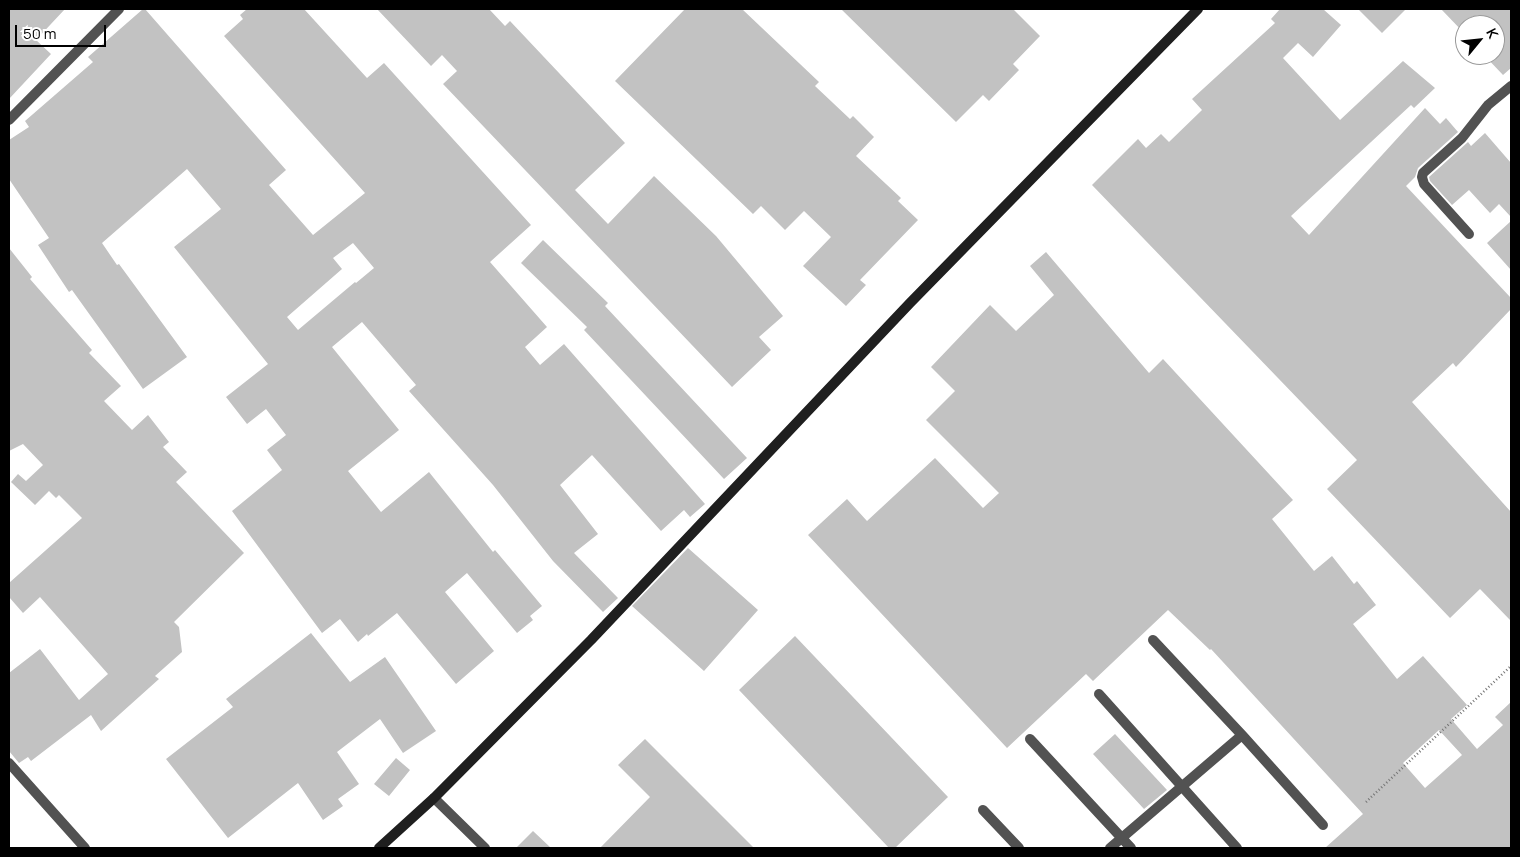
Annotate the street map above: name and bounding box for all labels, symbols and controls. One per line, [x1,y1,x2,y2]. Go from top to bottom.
scale bar [18,15,109,47]
north arrow [1455,15,1505,65]
text: 50 m [23,23,57,44]
text: K [1482,25,1503,42]

